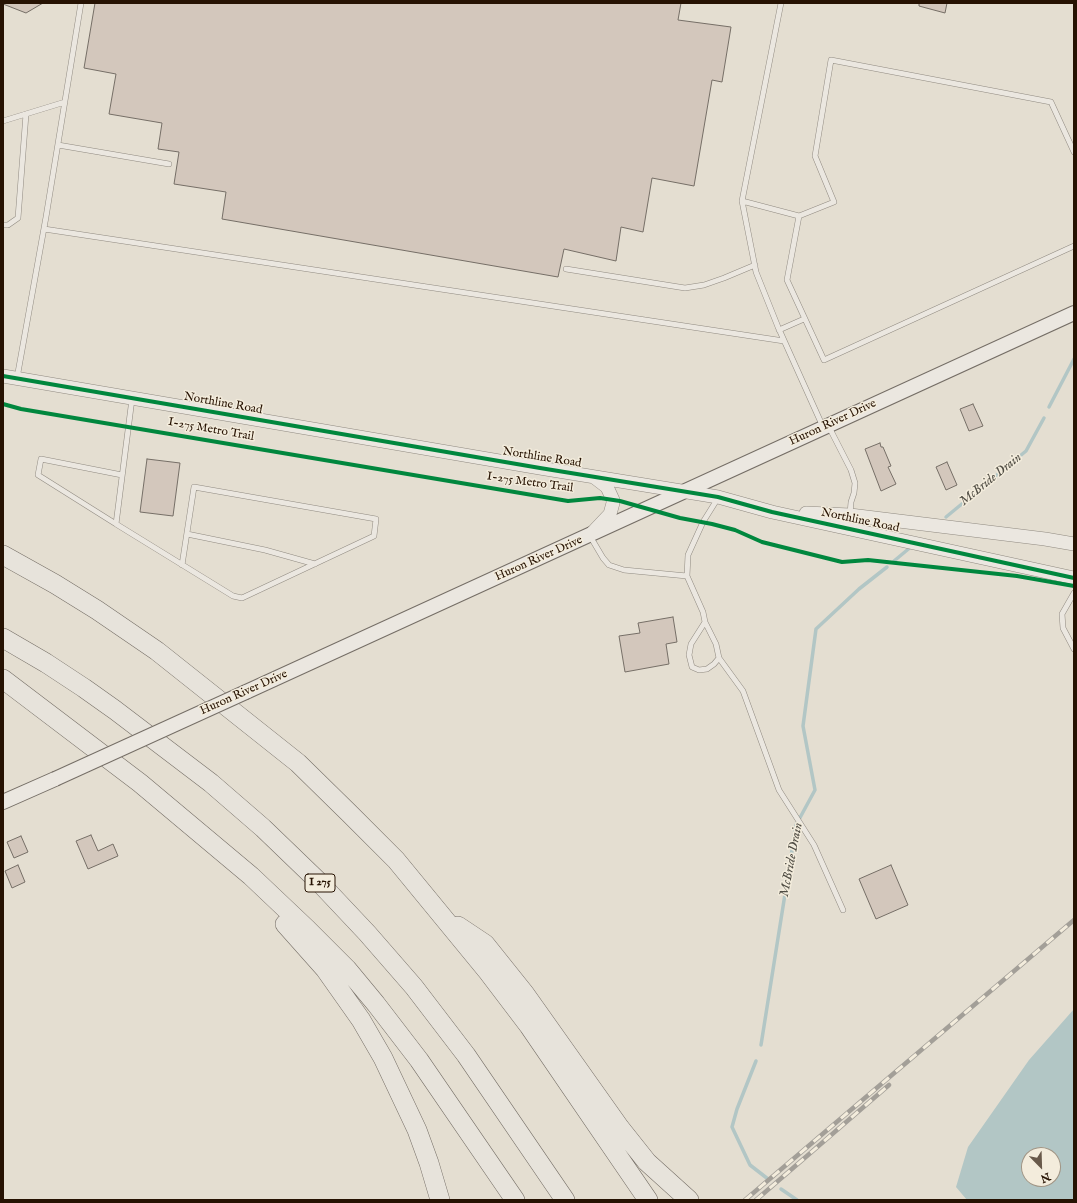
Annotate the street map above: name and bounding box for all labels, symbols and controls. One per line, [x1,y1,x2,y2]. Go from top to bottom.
street label: Northline Road [183,390,263,418]
street label: Huron River Drive [787,397,879,449]
street label: I-275 Metro Trail [167,415,255,445]
street label: Northline Road [502,445,582,471]
water label: McBride Drain [957,450,1025,510]
street label: I-275 Metro Trail [486,470,574,496]
street label: Northline Road [820,506,900,536]
street label: Huron River Drive [493,533,585,585]
street label: Huron River Drive [198,667,290,719]
water label: McBride Drain [777,822,807,898]
road number: I 275 [305,874,335,892]
north arrow [1021,1147,1061,1187]
text: N [1038,1169,1052,1185]

